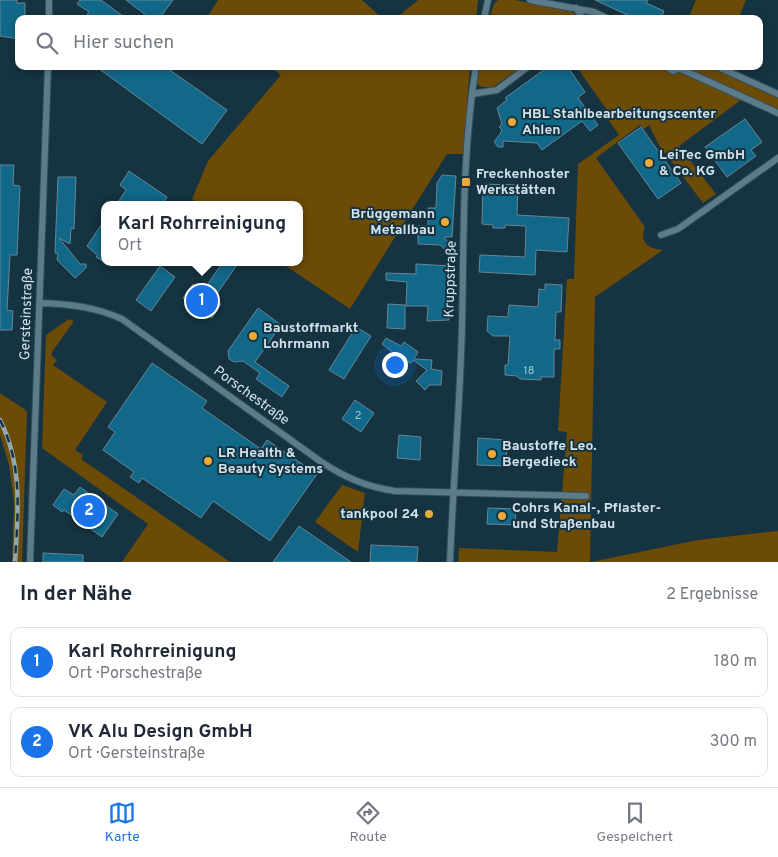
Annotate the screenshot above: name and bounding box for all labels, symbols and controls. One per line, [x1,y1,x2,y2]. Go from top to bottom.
search box [15,15,763,70]
icon: search [33,29,61,57]
text: Hier suchen [73,31,174,55]
place label: HBL Stahlbearbeitungscenter Ahlen [522,106,716,139]
marker: HBL Stahlbearbeitungscenter Ahlen [506,116,518,128]
place label: LeiTec GmbH & Co. KG [659,147,745,180]
marker: LeiTec GmbH & Co. KG [643,157,655,169]
place label: Freckenhoster Werkstätten [476,166,570,199]
marker: Freckenhoster Werkstätten [460,176,472,188]
popup [101,201,303,266]
place label: Brüggemann Metallbau [351,206,435,239]
text: Karl Rohrreinigung [118,212,286,236]
marker: Brüggemann Metallbau [439,216,451,228]
text: Ort [118,236,142,256]
street label: Kruppstraße [441,240,461,318]
street label: Gersteinstraße [17,268,37,360]
pin: 1 [186,282,218,320]
place label: Baustoffmarkt Lohrmann [263,320,358,353]
marker: Baustoffmarkt Lohrmann [247,330,259,342]
your location [382,352,408,378]
street label: Porschestraße [210,363,292,429]
house number: 18 [524,364,534,378]
house number: 2 [355,409,361,423]
place label: Baustoffe Leo. Bergedieck [502,438,597,471]
place label: LR Health & Beauty Systems [218,445,323,478]
marker: Baustoffe Leo. Bergedieck [486,448,498,460]
marker: LR Health & Beauty Systems [202,455,214,467]
pin: 2 [73,492,105,530]
place label: Cohrs Kanal-, Pflaster- und Straßenbau [512,500,661,533]
place label: tankpool 24 [340,506,419,523]
marker: tankpool 24 [423,508,435,520]
marker: Cohrs Kanal-, Pflaster- und Straßenbau [496,510,508,522]
text: In der Nähe [20,581,132,608]
text: 2 Ergebnisse [666,585,758,605]
text: Karl Rohrreinigung [68,640,237,664]
text: 1 [34,652,40,672]
text: 180 m [714,652,757,672]
text: Ort · Porschestraße [68,664,202,684]
text: VK Alu Design GmbH [68,720,253,744]
text: 2 [32,732,42,752]
text: 300 m [710,732,757,752]
text: Ort · Gersteinstraße [68,744,205,764]
tab: Karte [105,799,140,846]
tab: Route [350,799,387,846]
tab: Gespeichert [597,799,673,846]

